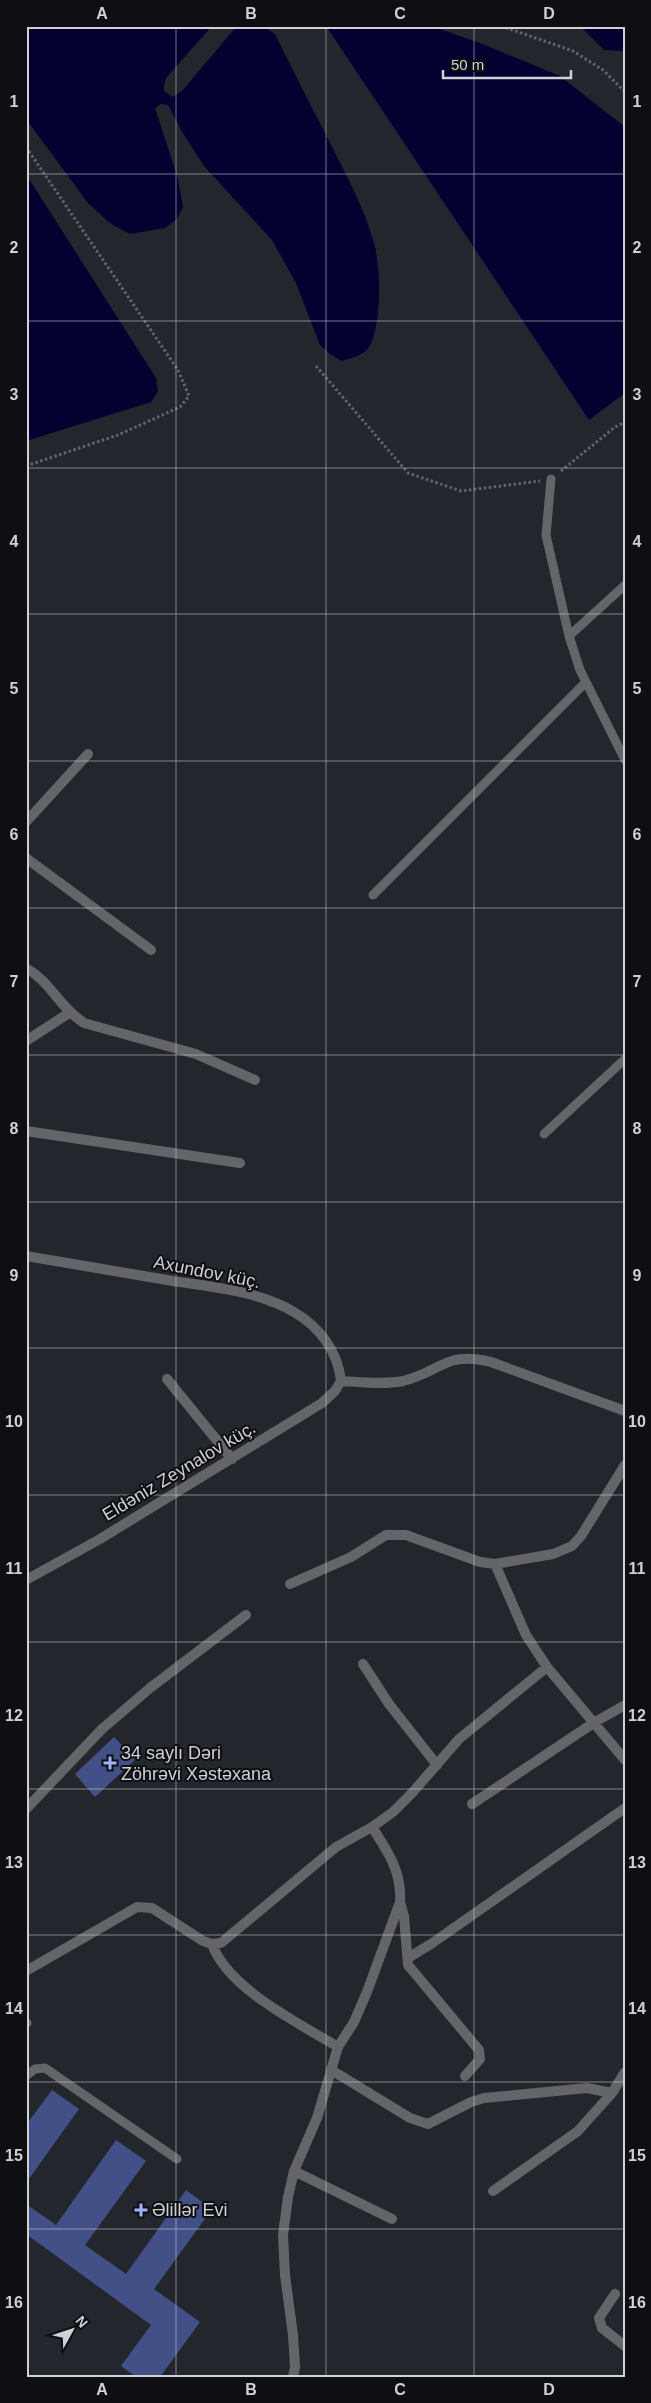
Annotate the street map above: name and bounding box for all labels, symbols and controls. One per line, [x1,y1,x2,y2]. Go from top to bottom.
text: A [96,5,108,22]
text: B [245,5,257,22]
text: C [394,5,406,22]
text: D [543,5,555,22]
scale bar [443,48,571,80]
text: 50 m [451,56,484,73]
text: 1 [10,93,19,110]
text: 1 [633,93,642,110]
text: 2 [10,239,19,256]
text: 2 [633,239,642,256]
text: 3 [10,386,19,403]
text: 3 [633,386,642,403]
text: 4 [10,533,19,550]
text: 4 [633,533,642,550]
text: 5 [10,680,19,697]
text: 5 [633,680,642,697]
text: 6 [10,826,19,843]
text: 6 [633,826,642,843]
text: 7 [10,973,19,990]
text: 7 [633,973,642,990]
text: 8 [10,1120,19,1137]
text: 8 [633,1120,642,1137]
street label: Axundov küç. [152,1252,262,1292]
text: 9 [10,1267,19,1284]
text: 9 [633,1267,642,1284]
text: 10 [5,1413,23,1430]
text: 10 [628,1413,646,1430]
street label: Eldəniz Zeynalov küç. [99,1417,259,1525]
text: 11 [6,1560,23,1577]
text: 11 [629,1560,646,1577]
text: 12 [5,1707,23,1724]
text: 12 [628,1707,646,1724]
place label: 34 saylı Dəri Zöhrəvi Xəstəxana [121,1743,272,1784]
marker: 34 saylı Dəri Zöhrəvi Xəstəxana [103,1756,117,1770]
text: 13 [5,1854,23,1871]
text: 13 [628,1854,646,1871]
text: 14 [5,2000,23,2017]
text: 14 [628,2000,646,2017]
text: 15 [5,2147,23,2164]
text: 15 [628,2147,646,2164]
place label: Əlillər Evi [152,2200,228,2220]
marker: Əlillər Evi [134,2203,148,2217]
text: 16 [5,2294,23,2311]
text: 16 [628,2294,646,2311]
north arrow [48,2306,98,2356]
text: N [73,2313,91,2331]
text: A [96,2381,108,2398]
text: B [245,2381,257,2398]
text: C [394,2381,406,2398]
text: D [543,2381,555,2398]

